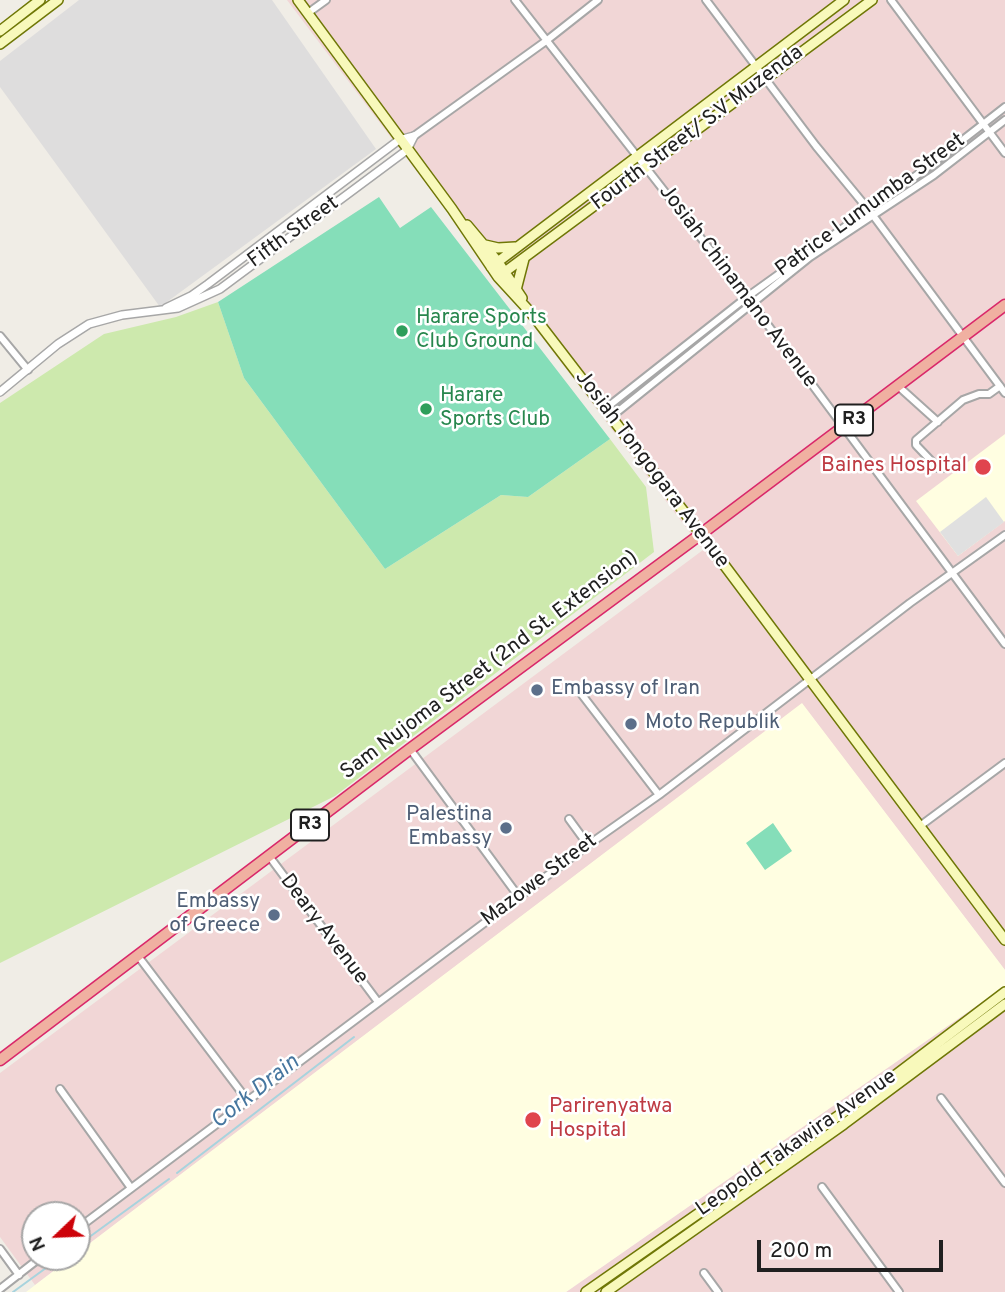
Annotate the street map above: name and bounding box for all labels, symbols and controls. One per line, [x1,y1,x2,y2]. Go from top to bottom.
street label: Fourth Street/ S.V Muzenda [587,41,809,217]
street label: Patrice Lumumba Street [771,129,971,283]
street label: Josiah Chinamano Avenue [652,180,822,394]
street label: Fifth Street [244,192,344,274]
place label: Harare Sports Club Ground [416,306,547,356]
marker: Harare Sports Club Ground [394,323,410,339]
street label: Josiah Tongogara Avenue [568,366,734,574]
place label: Harare Sports Club [440,384,550,434]
marker: Harare Sports Club [418,401,434,417]
road number: R3 [835,404,873,436]
place label: Baines Hospital [821,454,967,480]
marker: Baines Hospital [973,457,993,477]
street label: Sam Nujoma Street (2nd St. Extension) [336,546,644,786]
place label: Embassy of Iran [551,677,700,703]
marker: Embassy of Iran [529,682,545,698]
place label: Moto Republik [645,711,780,737]
marker: Moto Republik [623,716,639,732]
place label: Palestina Embassy [406,803,492,853]
road number: R3 [291,810,329,840]
marker: Palestina Embassy [498,820,514,836]
street label: Mazowe Street [477,829,603,933]
street label: Deary Avenue [273,870,373,990]
place label: Embassy of Greece [169,890,260,940]
marker: Embassy of Greece [266,907,282,923]
water label: Cork Drain [206,1050,306,1136]
street label: Leopold Takawira Avenue [692,1065,902,1223]
place label: Parirenyatwa Hospital [549,1095,672,1145]
marker: Parirenyatwa Hospital [523,1110,543,1130]
north arrow [21,1201,91,1271]
scale bar [760,1226,946,1270]
text: N [25,1232,52,1254]
text: 200 m [770,1238,832,1265]

